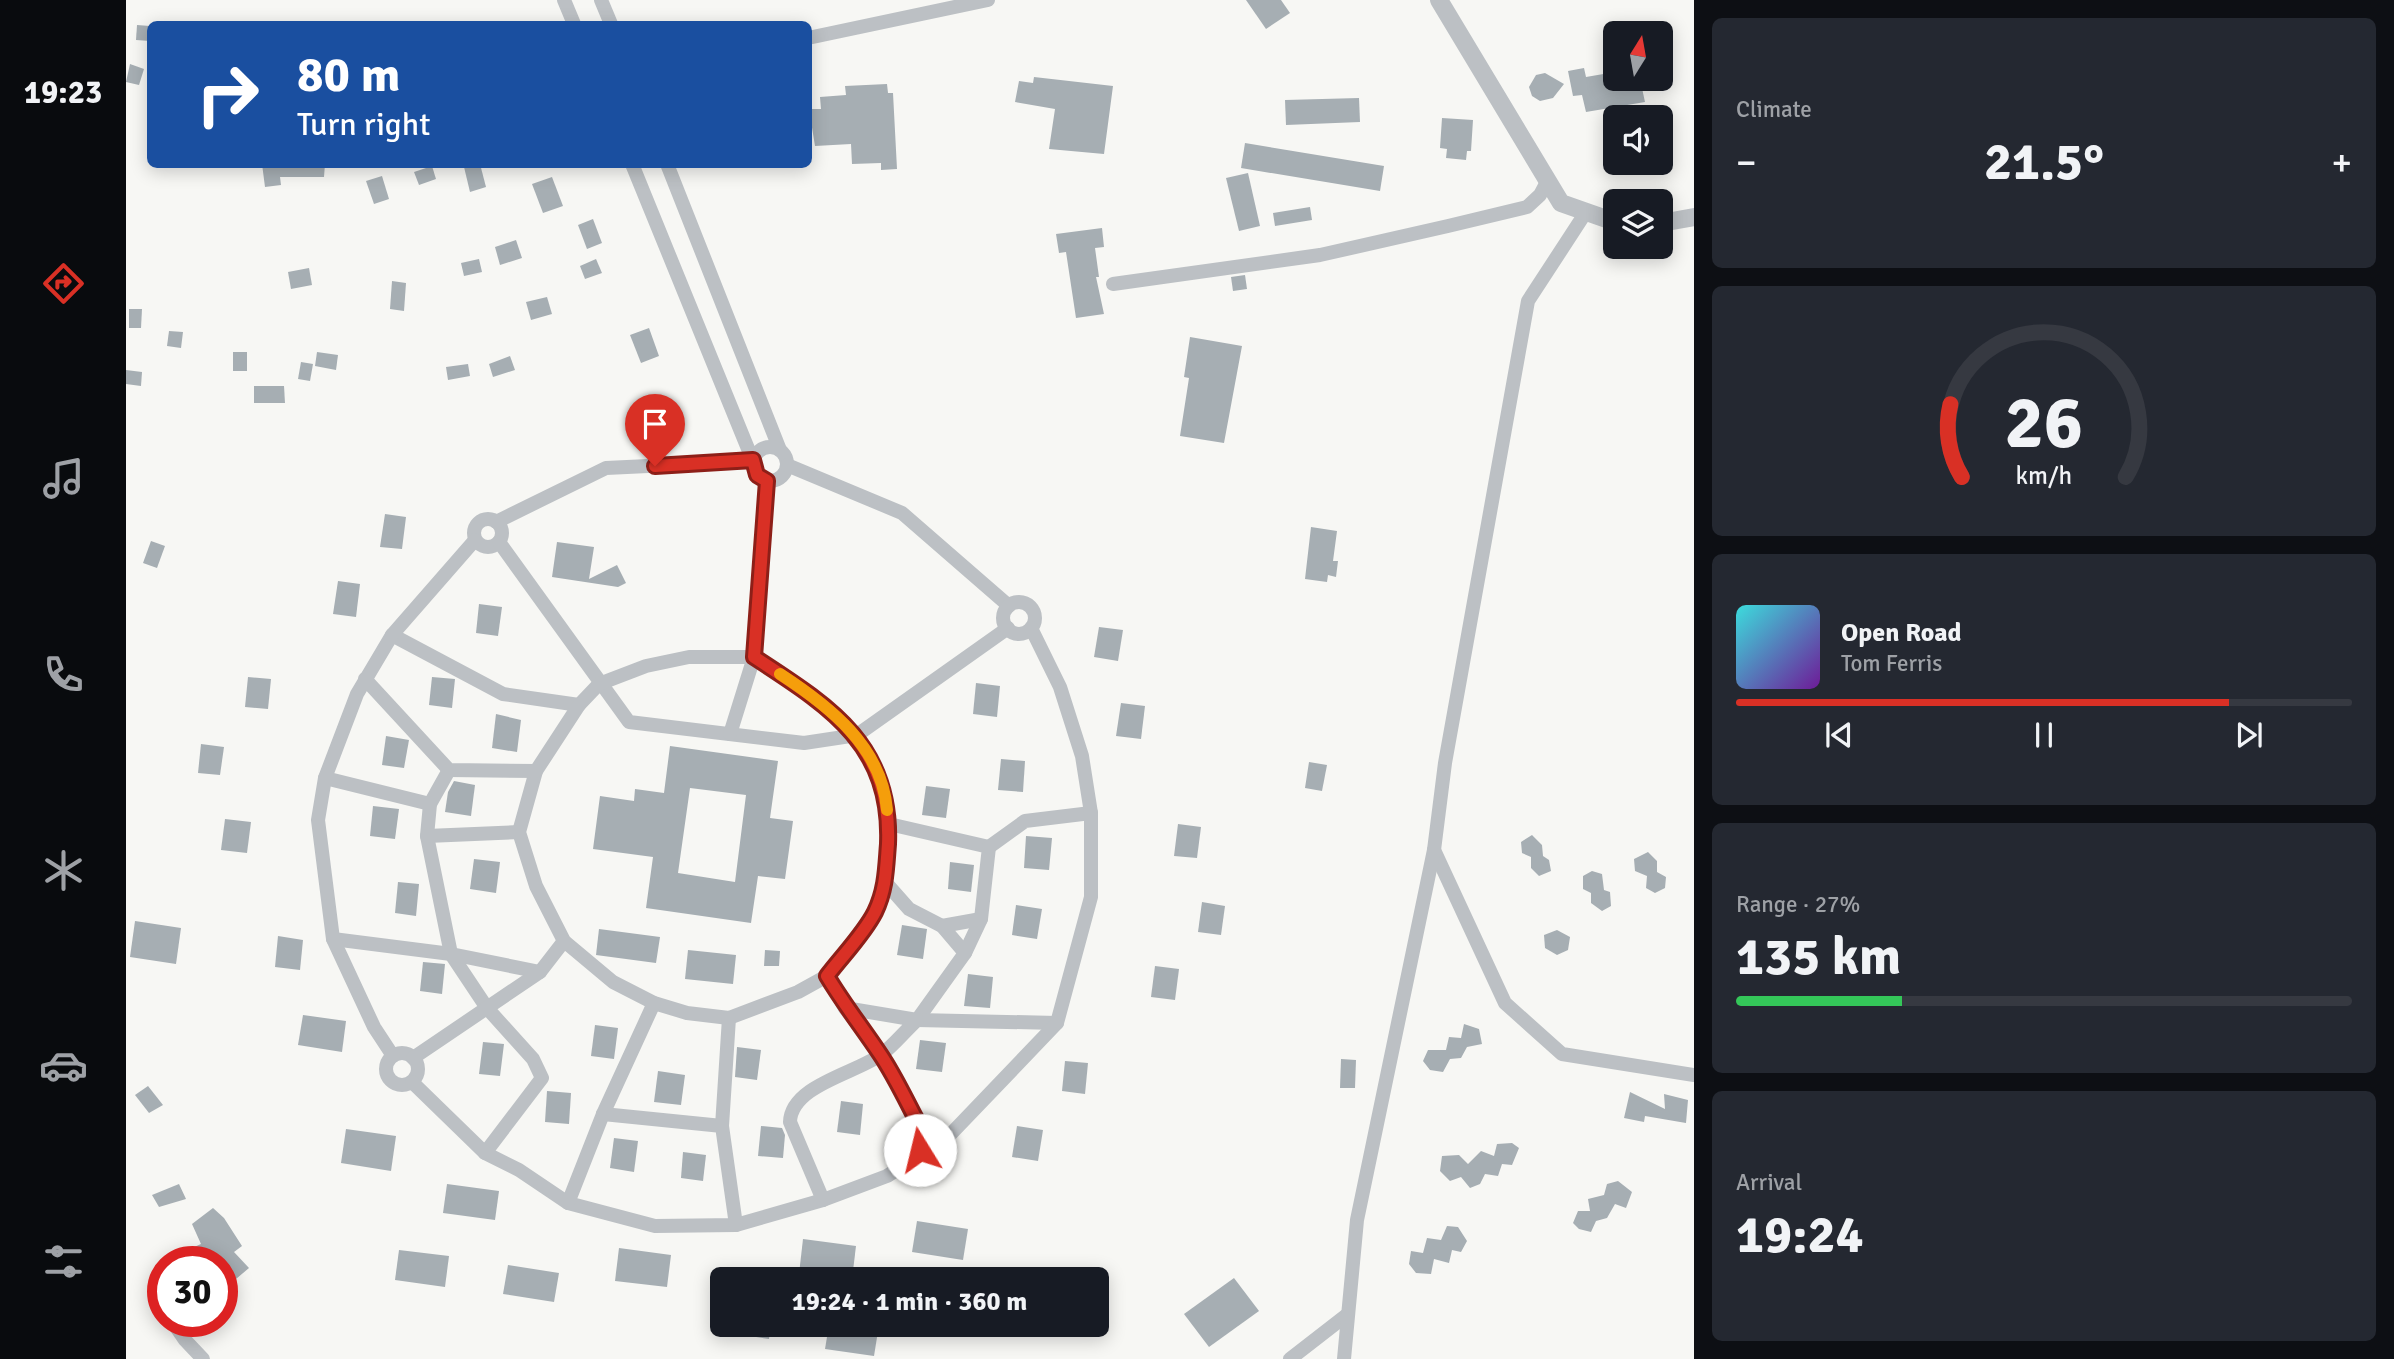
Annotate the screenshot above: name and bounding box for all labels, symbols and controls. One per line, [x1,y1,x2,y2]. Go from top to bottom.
north arrow [1603,21,1673,91]
map controls [1603,21,1673,259]
text: 80 m [297,45,400,105]
icon: right [182,49,273,140]
text: 19:23 [24,73,102,112]
text: Climate [1736,95,1812,124]
text: Turn right [297,105,430,144]
button: sound [1603,105,1673,175]
text: 21.5° [1984,130,2104,194]
text: − [1736,139,1757,186]
text: + [2331,139,2352,186]
button: layers [1603,189,1673,259]
icon: directions [39,259,88,308]
text: 26 [2005,380,2083,469]
pin [625,394,685,466]
icon: arrive [636,405,674,443]
icon: music [39,454,88,503]
text: km/h [2016,460,2072,491]
text: Open Road [1841,617,1962,649]
text: Tom Ferris [1841,649,1942,678]
icon: phone [39,650,88,699]
icon: previous [1820,716,1858,754]
icon: pause [2025,716,2063,754]
icon: next [2230,716,2268,754]
icon: climate [39,846,88,895]
text: Range · 27% [1736,890,1860,919]
text: 135 km [1736,925,1901,989]
icon: car [39,1041,88,1090]
position arrow [883,1113,957,1187]
text: Arrival [1736,1168,1802,1197]
text: 19:24 [1736,1203,1864,1267]
icon: filters [39,1237,88,1286]
speed limit sign: 30 [147,1246,238,1337]
text: 19:24 · 1 min · 360 m [792,1286,1027,1318]

